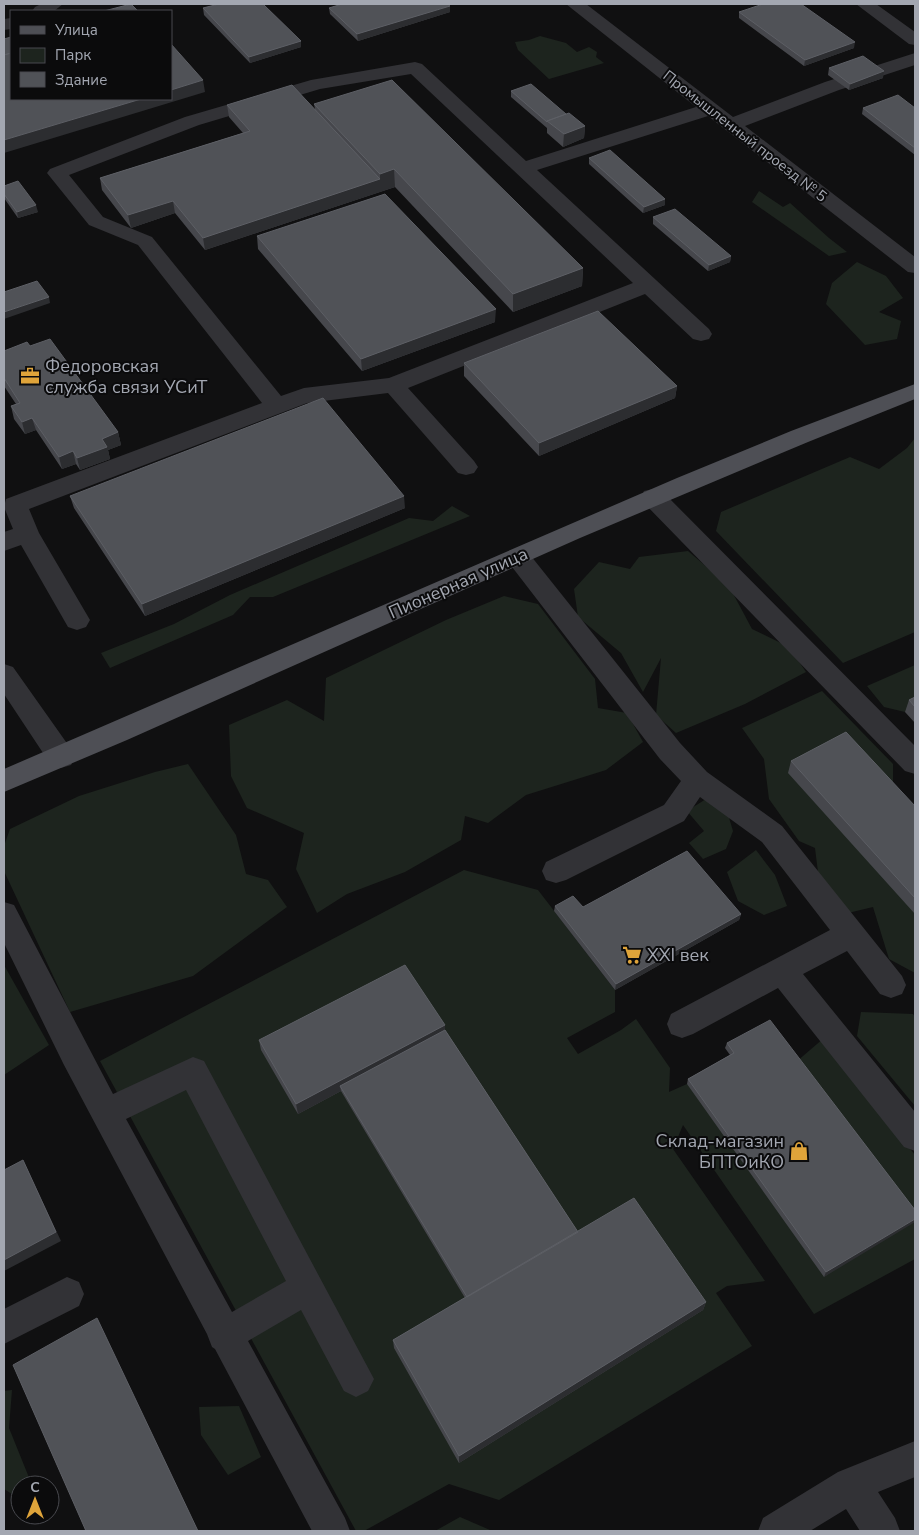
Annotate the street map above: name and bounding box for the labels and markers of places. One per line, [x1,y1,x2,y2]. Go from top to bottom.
place label: Федоровская служба связи УСиТ [45,354,207,399]
office icon: Федоровская служба связи УСиТ [19,365,41,387]
place label: XXI век [647,943,709,967]
supermarket icon: XXI век [621,944,643,966]
place label: Склад-магазин БПТОиКО [656,1129,784,1174]
shop icon: Склад-магазин БПТОиКО [788,1140,810,1162]

